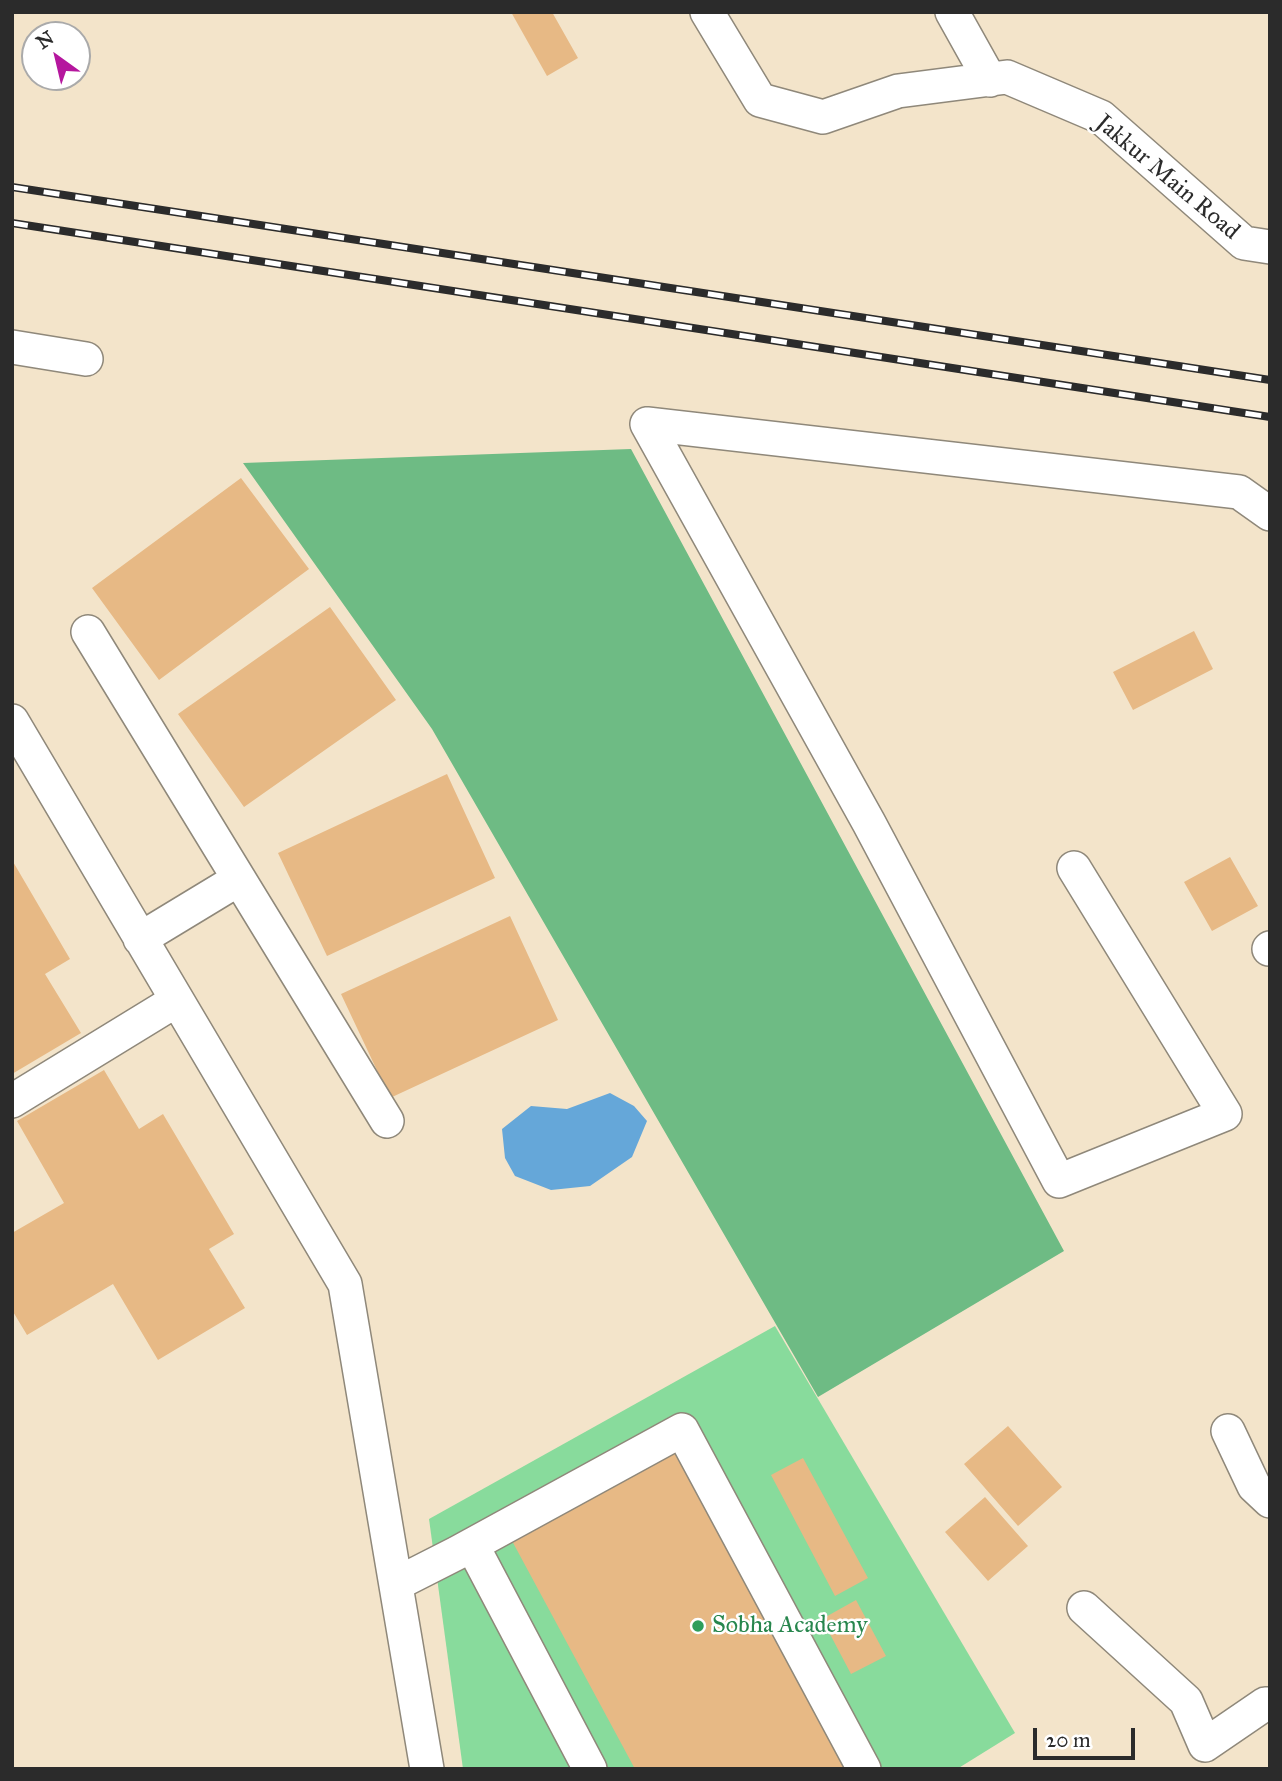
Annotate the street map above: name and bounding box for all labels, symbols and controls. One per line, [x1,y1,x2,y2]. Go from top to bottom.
north arrow [21,21,91,91]
text: N [32,26,58,54]
street label: Jakkur Main Road [1089,109,1245,247]
place label: Sobha Academy [712,1612,868,1640]
marker: Sobha Academy [690,1618,706,1634]
scale bar [1037,1714,1138,1758]
text: 20 m [1046,1727,1091,1753]

